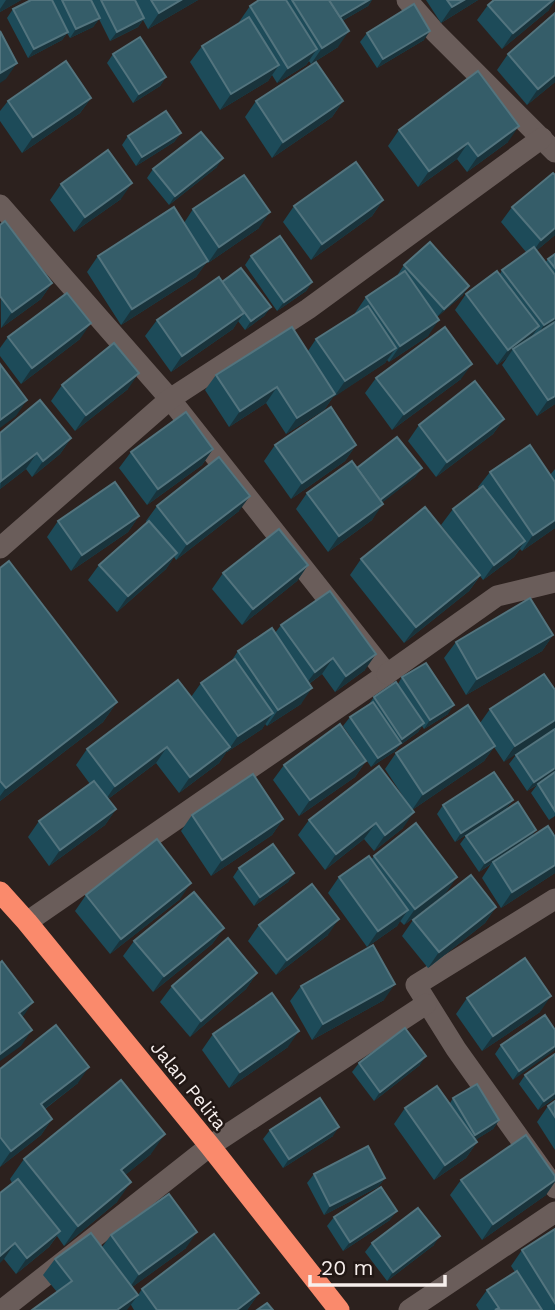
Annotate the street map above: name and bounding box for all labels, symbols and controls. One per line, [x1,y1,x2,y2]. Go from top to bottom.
street label: Jalan Pelita [146,1036,232,1135]
scale bar [310,1244,445,1288]
text: 20 m [321,1255,373,1280]

